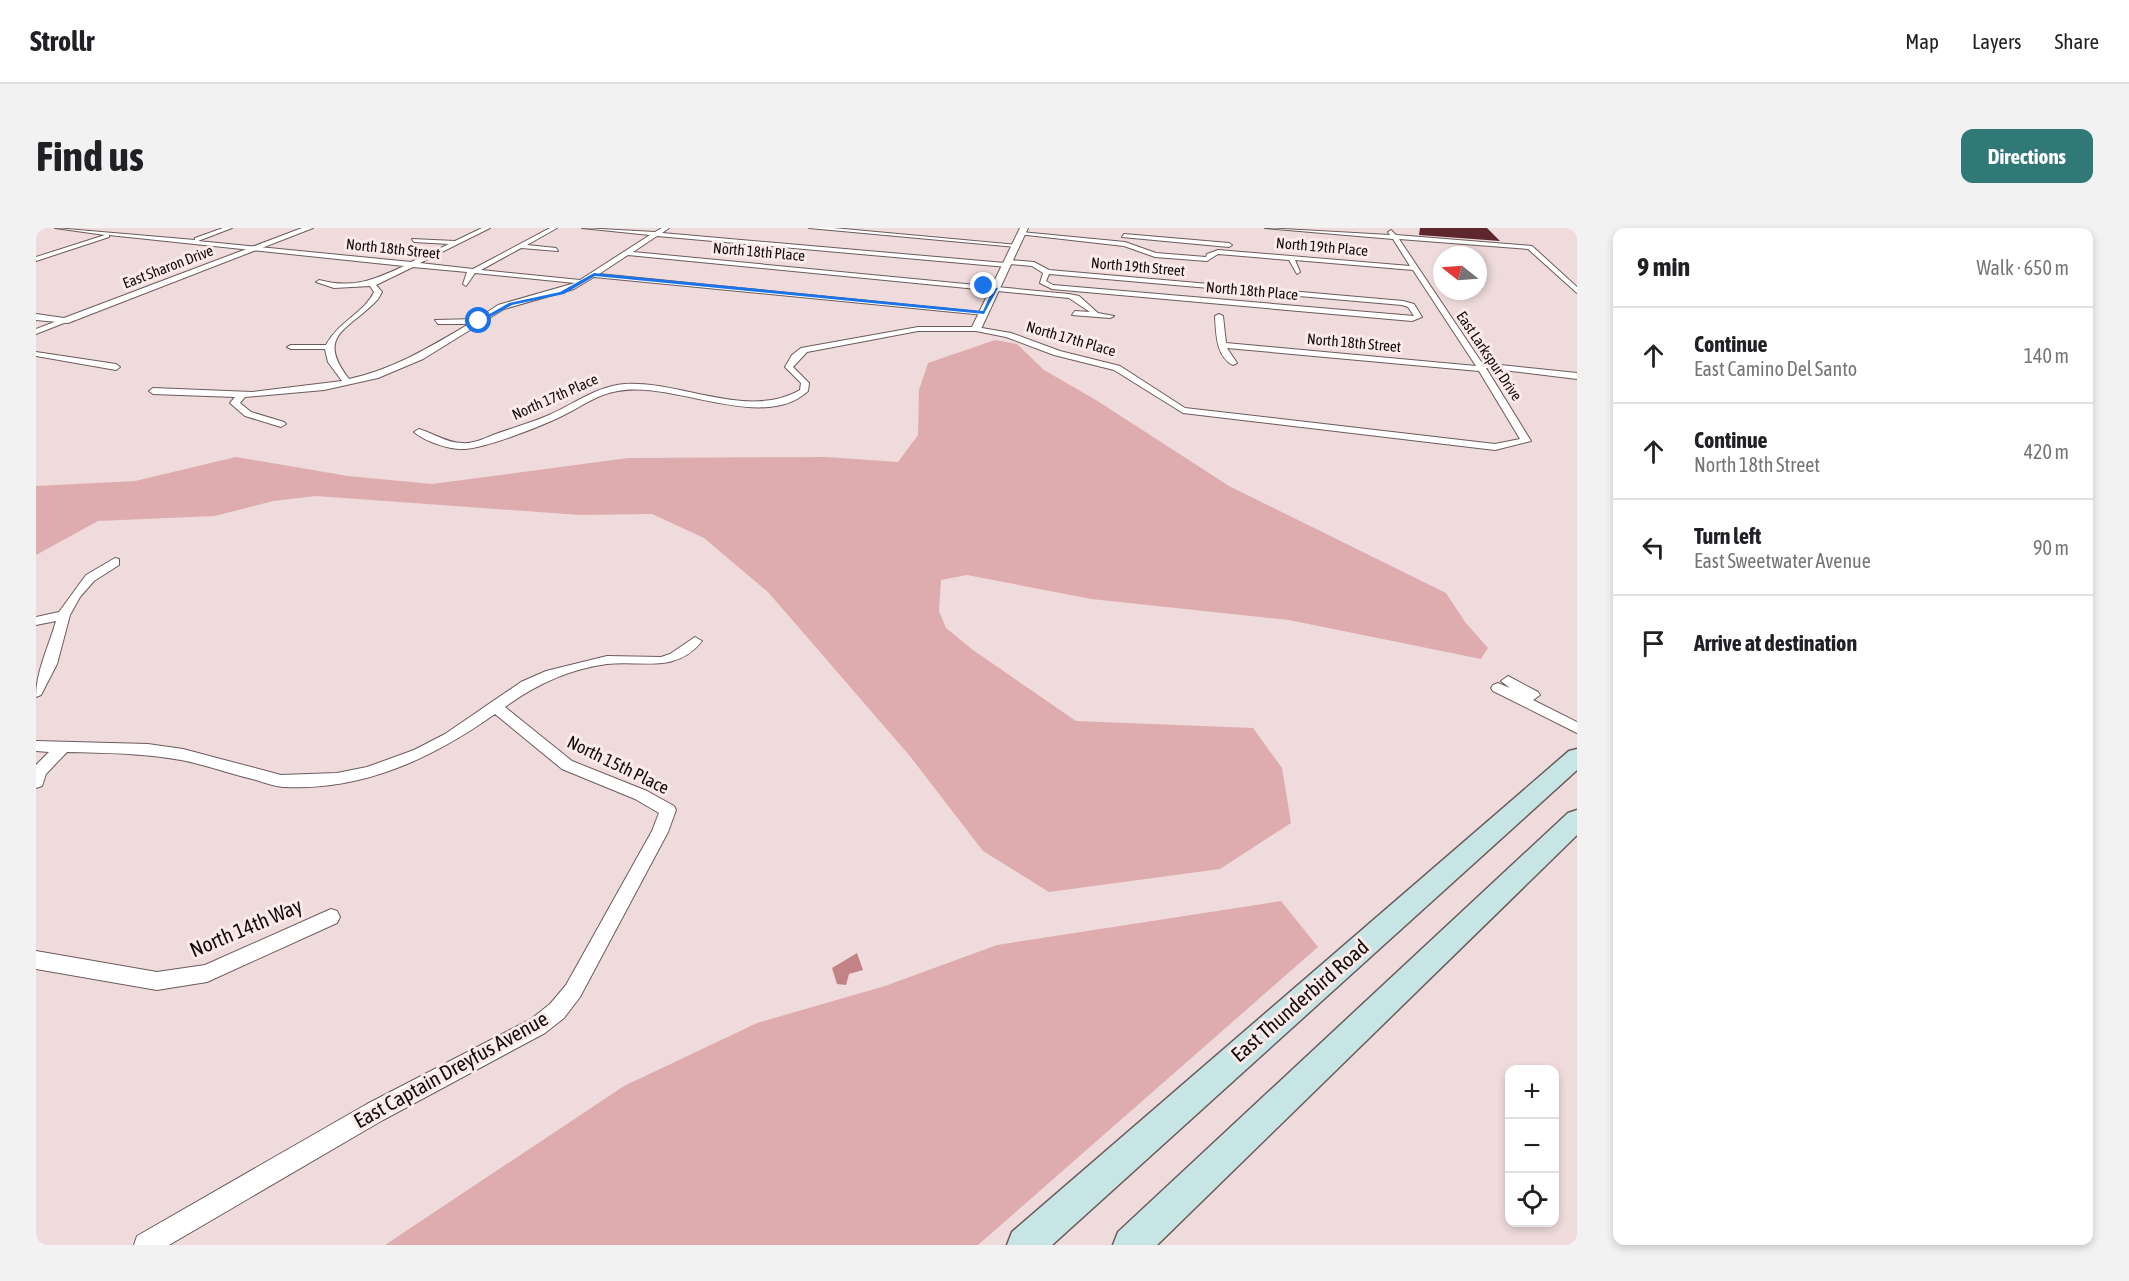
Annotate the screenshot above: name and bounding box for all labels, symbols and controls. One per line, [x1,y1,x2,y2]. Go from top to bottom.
text: Strollr [30,25,94,57]
text: Map [1905,29,1939,53]
text: Layers [1972,29,2022,53]
text: Share [2055,29,2099,53]
button: Directions [1961,129,2093,183]
text: Find us [36,132,144,180]
street label: North 19th Place [1275,234,1369,259]
street label: North 18th Street [345,235,441,262]
street label: North 18th Place [712,239,806,264]
street label: East Sharon Drive [120,241,216,292]
north arrow [1433,246,1487,300]
text: 9 min [1637,252,1690,282]
street label: North 19th Street [1090,254,1186,279]
text: Walk · 650 m [1977,256,2069,279]
route end [970,272,996,298]
street label: North 18th Place [1205,278,1299,303]
route start [465,307,491,333]
street label: East Larkspur Drive [1453,308,1526,404]
street label: North 17th Place [1024,318,1118,359]
street label: North 18th Street [1306,330,1402,355]
text: Continue [1694,331,1768,357]
icon: ahead [1637,339,1670,372]
text: 140 m [2024,344,2069,367]
text: East Camino Del Santo [1694,357,1857,380]
street label: North 17th Place [509,370,601,423]
text: Continue [1694,427,1768,453]
icon: ahead [1637,435,1670,468]
text: 420 m [2024,440,2069,463]
text: North 18th Street [1694,453,1820,476]
text: Turn left [1694,523,1761,549]
icon: left [1637,531,1670,564]
text: 90 m [2033,536,2069,559]
text: East Sweetwater Avenue [1694,549,1871,572]
icon: arrive [1637,627,1670,660]
text: Arrive at destination [1694,630,1857,656]
street label: North 15th Place [564,731,673,798]
street label: North 14th Way [186,893,305,961]
street label: East Thunderbird Road [1226,934,1373,1066]
street label: East Captain Dreyfus Avenue [349,1006,552,1133]
map controls [1505,1065,1559,1227]
button: + [1505,1065,1559,1119]
button: − [1505,1119,1559,1173]
button: locate [1505,1173,1559,1227]

